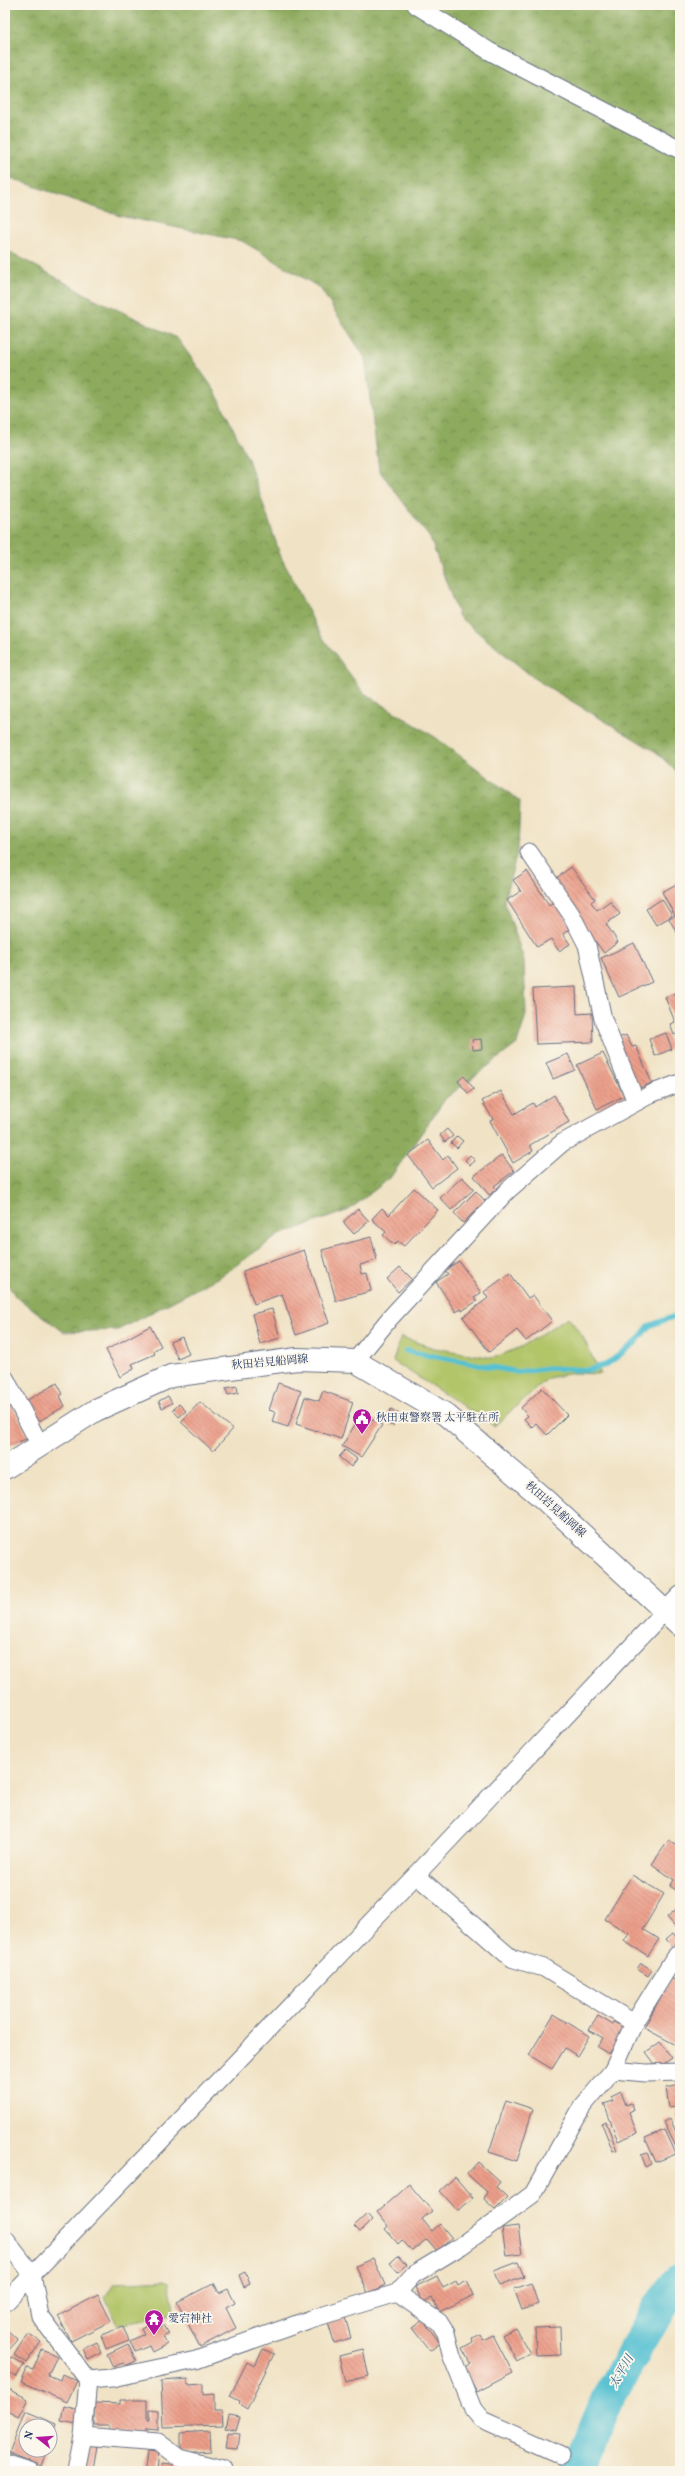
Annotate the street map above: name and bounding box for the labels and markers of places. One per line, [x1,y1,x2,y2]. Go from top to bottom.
public building icon: 秋田東警察署 太平駐在所 [351,1407,373,1435]
place label: 秋田東警察署 太平駐在所 [376,1411,499,1426]
temple icon: 愛宕神社 [143,2308,165,2336]
place label: 愛宕神社 [168,2312,212,2327]

